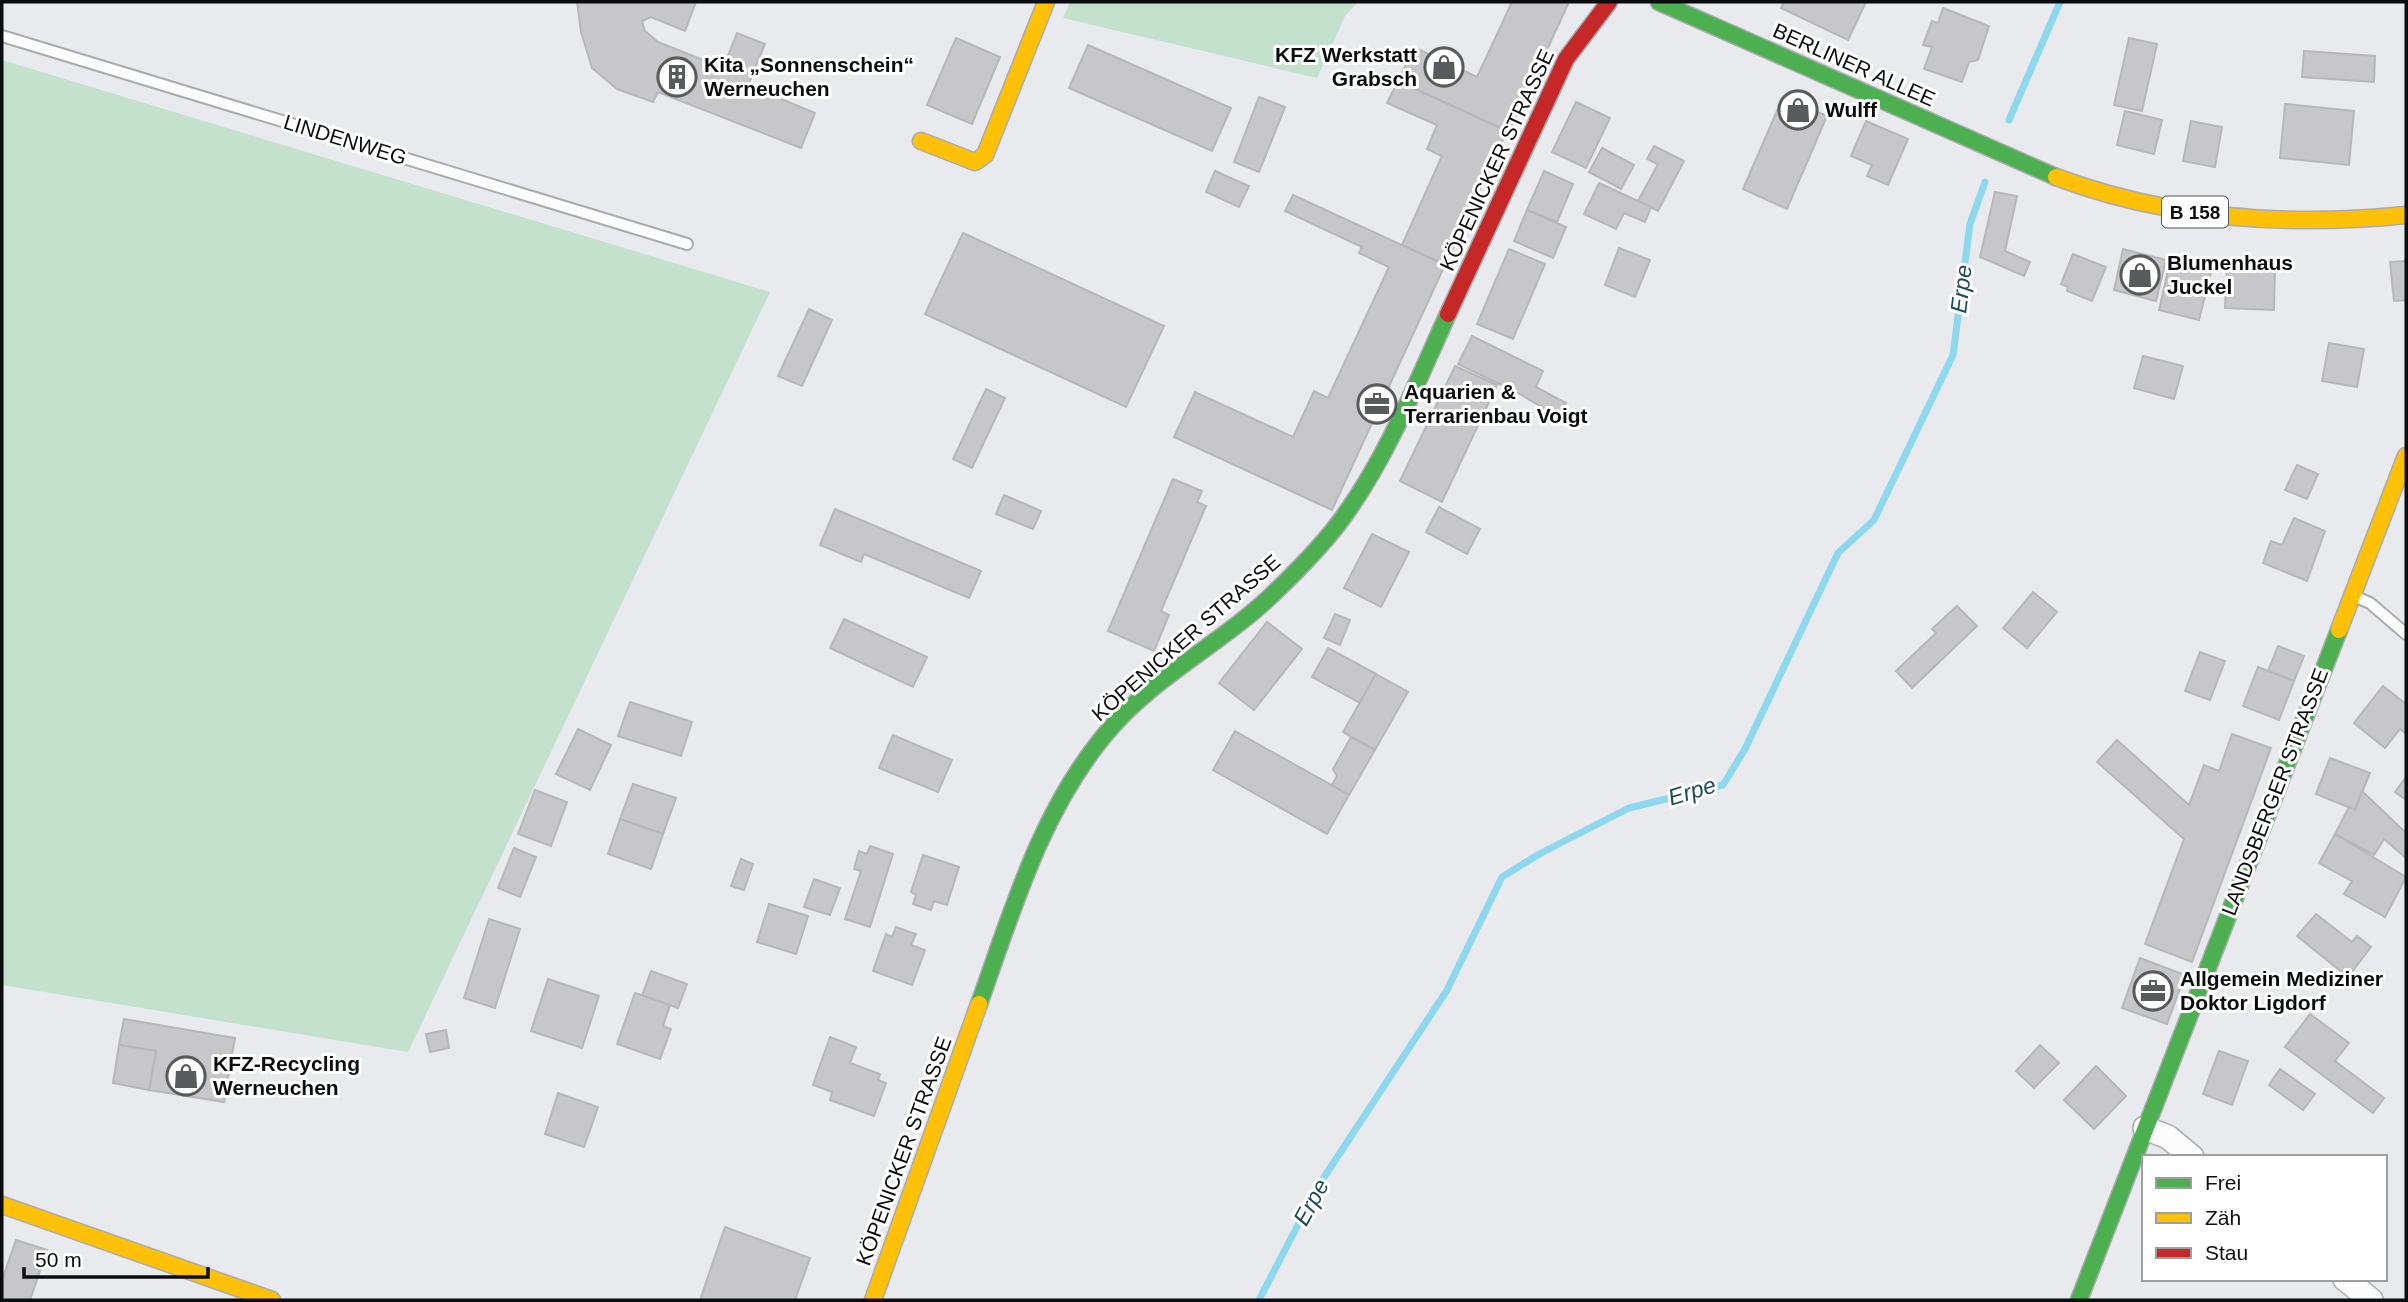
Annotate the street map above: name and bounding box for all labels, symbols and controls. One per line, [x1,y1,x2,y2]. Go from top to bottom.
street label: BERLINER ALLEE [1770,18,1939,111]
place label: KFZ Werkstatt Grabsch [1275,43,1417,90]
street label: KÖPENICKER STRASSE [1435,45,1558,274]
shop icon: KFZ Werkstatt Grabsch [1423,46,1465,88]
place label: Kita „Sonnenschein“ Werneuchen [704,53,914,100]
building icon: Kita „Sonnenschein“ Werneuchen [656,56,698,98]
shop icon: Wulff [1777,89,1819,131]
place label: Wulff [1825,98,1878,121]
street label: LINDENWEG [281,110,409,169]
road number: B 158 [2162,196,2228,228]
place label: Blumenhaus Juckel [2167,251,2293,298]
shop icon: Blumenhaus Juckel [2119,254,2161,296]
water label: Erpe [1945,263,1977,315]
place label: Aquarien & Terrarienbau Voigt [1404,380,1588,427]
office icon: Aquarien & Terrarienbau Voigt [1356,383,1398,425]
street label: KÖPENICKER STRASSE [1087,550,1284,726]
street label: LANDSBERGER STRASSE [2217,665,2332,919]
water label: Erpe [1665,771,1719,811]
place label: Allgemein Mediziner Doktor Ligdorf [2180,967,2383,1014]
office icon: Allgemein Mediziner Doktor Ligdorf [2132,970,2174,1012]
street label: KÖPENICKER STRASSE [851,1033,956,1268]
place label: KFZ-Recycling Werneuchen [213,1052,360,1099]
shop icon: KFZ-Recycling Werneuchen [165,1055,207,1097]
legend [2142,1155,2387,1281]
text: Frei [2205,1171,2241,1194]
water label: Erpe [1288,1174,1334,1230]
text: Zäh [2205,1206,2241,1229]
scale bar [24,1236,208,1280]
text: Stau [2205,1241,2248,1264]
text: 50 m [35,1248,82,1271]

